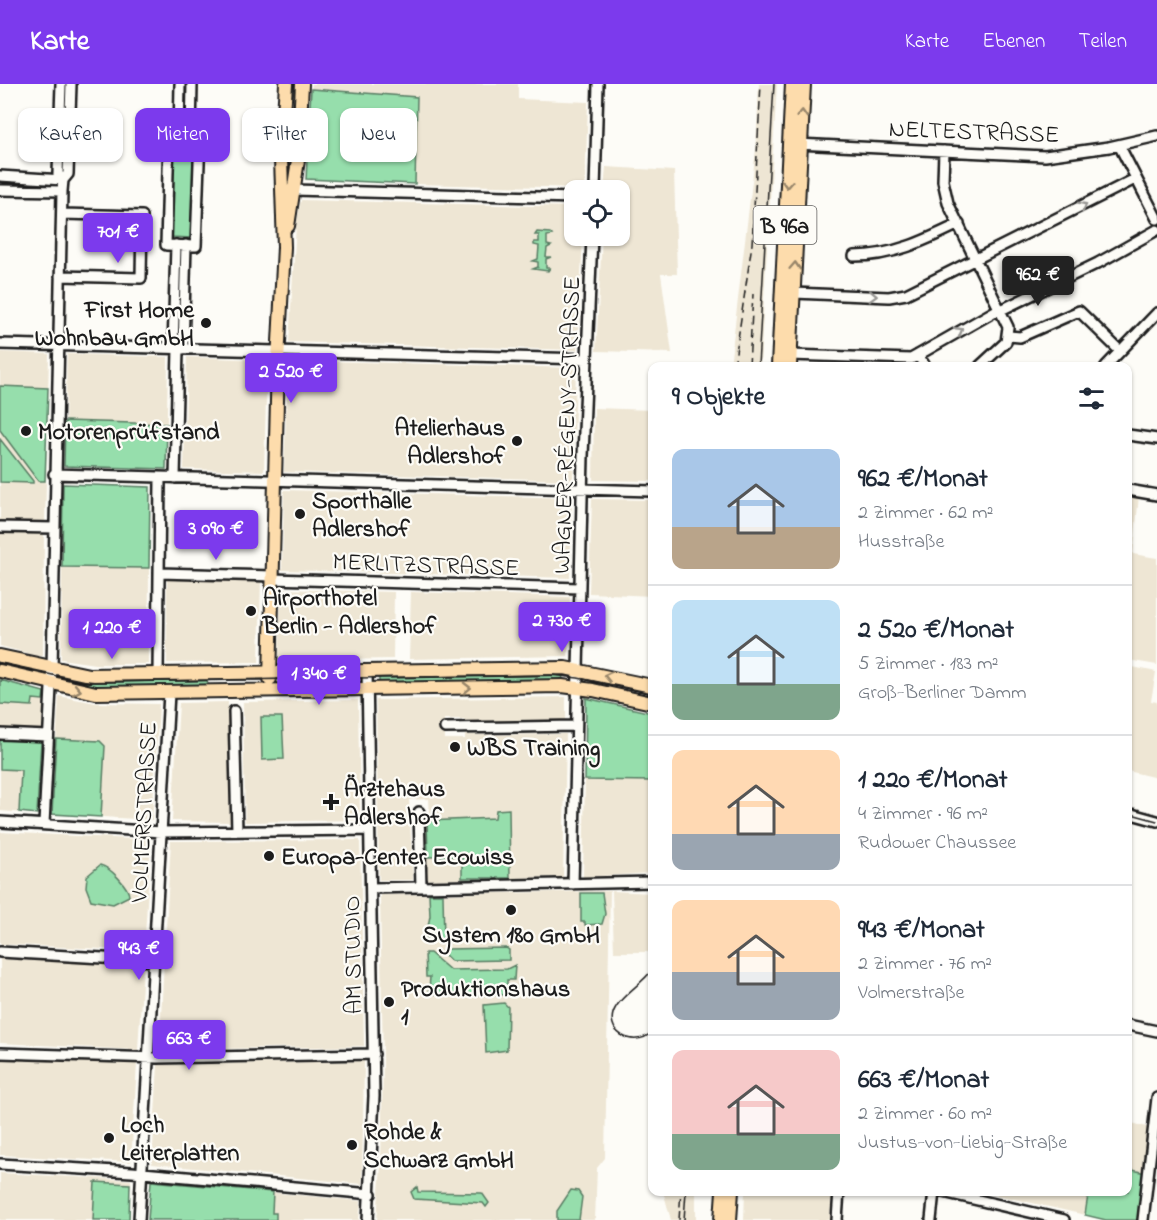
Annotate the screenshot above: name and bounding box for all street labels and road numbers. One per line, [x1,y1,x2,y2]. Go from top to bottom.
street label: NELTESTRASSE [888,113,1060,154]
road number: B 96a [754,206,816,244]
street label: WAGNER-RÉGENY-STRASSE [546,276,591,574]
street label: MERLITZSTRASSE [332,546,520,587]
street label: VOLMERSTRASSE [123,721,168,904]
street label: AM STUDIO [336,895,373,1015]

